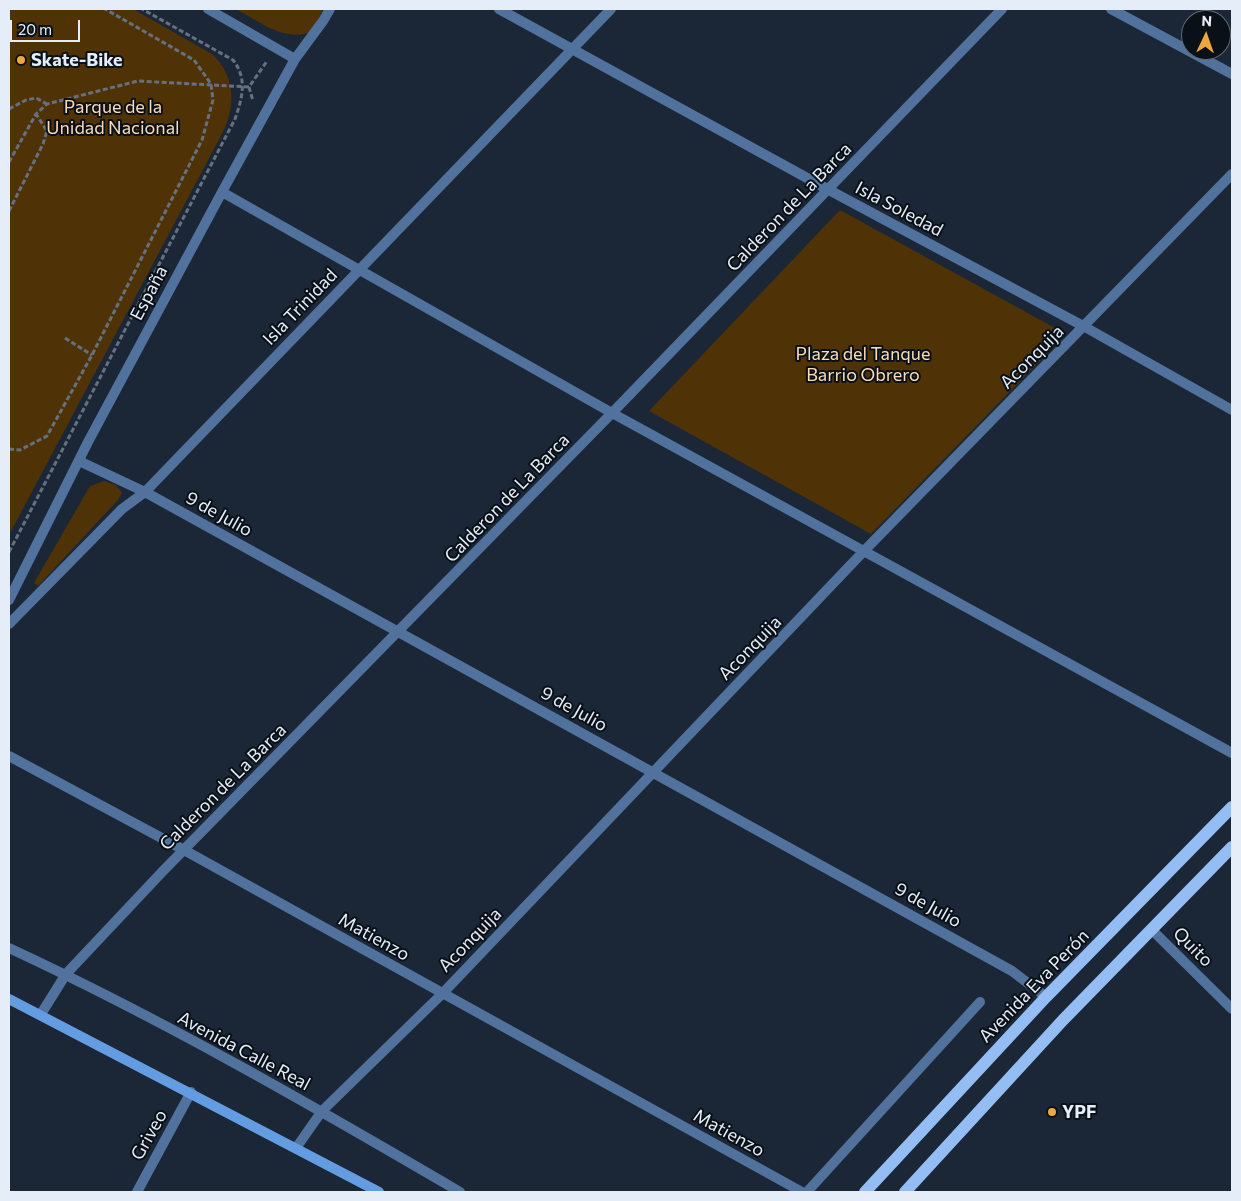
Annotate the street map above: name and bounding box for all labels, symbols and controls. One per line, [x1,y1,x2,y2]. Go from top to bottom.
scale bar [12,10,82,42]
north arrow [1181,10,1231,60]
text: N [1201,12,1212,29]
text: 20 m [18,20,52,38]
place label: Skate-Bike [31,49,123,71]
marker: Skate-Bike [15,54,27,66]
park label: Parque de la Unidad Nacional [46,96,180,138]
street label: Calderon de La Barca [722,138,856,276]
street label: Isla Soledad [851,177,947,241]
street label: España [126,262,172,324]
street label: Isla Trinidad [258,264,342,350]
street label: Aconquija [996,321,1068,393]
park label: Plaza del Tanque Barrio Obrero [796,343,930,386]
street label: Calderon de La Barca [440,429,574,567]
street label: 9 de Julio [182,487,256,541]
street label: Aconquija [714,611,786,685]
street label: 9 de Julio [537,682,611,736]
street label: Calderon de La Barca [155,719,291,855]
street label: 9 de Julio [891,878,965,932]
street label: Aconquija [434,903,506,977]
street label: Matienzo [335,909,413,965]
street label: Quito [1169,923,1217,971]
street label: Avenida Eva Perón [974,925,1094,1047]
street label: Avenida Calle Real [174,1007,314,1095]
place label: YPF [1062,1101,1096,1123]
street label: Matienzo [690,1105,768,1161]
street label: Griveo [126,1106,172,1164]
marker: YPF [1046,1106,1058,1118]

